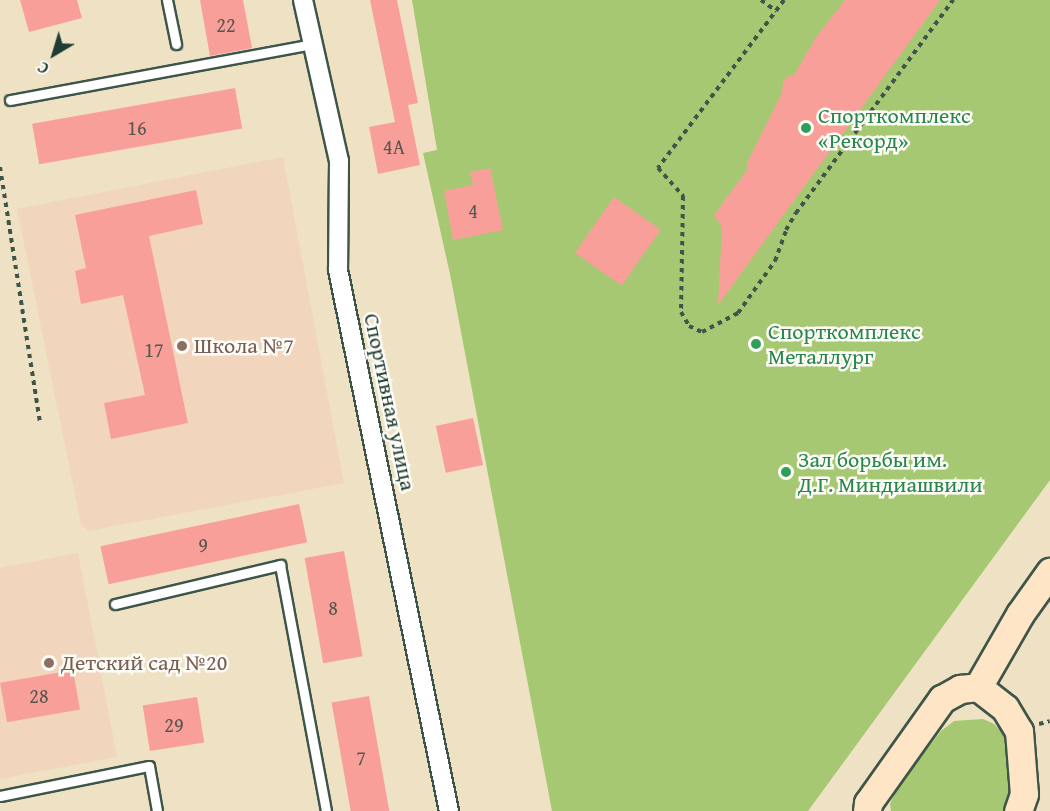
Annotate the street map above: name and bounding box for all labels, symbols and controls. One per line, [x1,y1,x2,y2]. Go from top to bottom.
house number: 22 [216,12,236,36]
north arrow [24,24,84,84]
text: С [32,56,54,80]
place label: Спорткомплекс «Рекорд» [818,102,971,154]
house number: 16 [127,115,147,139]
marker: Спорткомплекс «Рекорд» [799,121,813,135]
house number: 4А [383,134,405,158]
house number: 4 [468,198,478,222]
street label: Спортивная улица [358,311,422,493]
place label: Спорткомплекс Металлург [768,318,921,370]
place label: Школа №7 [194,333,294,359]
house number: 17 [144,337,164,361]
marker: Спорткомплекс Металлург [749,337,763,351]
marker: Школа №7 [175,339,189,353]
place label: Зал борьбы им. Д.Г. Миндиашвили [798,446,983,498]
marker: Зал борьбы им. Д.Г. Миндиашвили [779,465,793,479]
house number: 9 [198,532,208,556]
house number: 8 [328,595,338,619]
place label: Детский сад №20 [61,650,227,676]
marker: Детский сад №20 [42,656,56,670]
house number: 28 [29,683,49,707]
house number: 29 [164,712,184,736]
house number: 7 [356,745,366,769]

